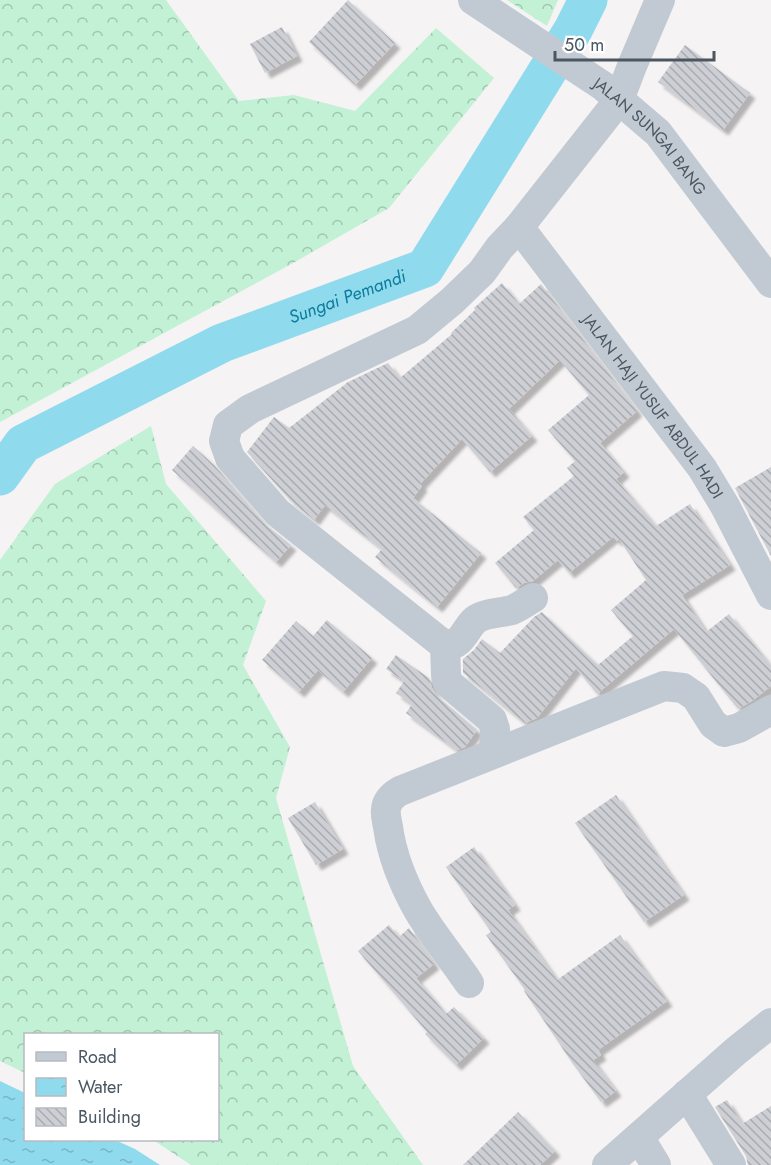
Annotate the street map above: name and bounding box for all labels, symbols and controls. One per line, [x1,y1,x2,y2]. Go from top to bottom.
scale bar [555,24,714,62]
text: 50 m [564,32,604,58]
street label: JALAN SUNGAI BANG [587,71,712,200]
water label: Sungai Pemandi [285,263,410,330]
street label: JALAN HAJI YUSUF ABDUL HADI [576,308,729,503]
legend [24,1033,219,1141]
text: Road [78,1044,117,1070]
text: Water [78,1074,123,1100]
text: Building [78,1104,141,1130]

